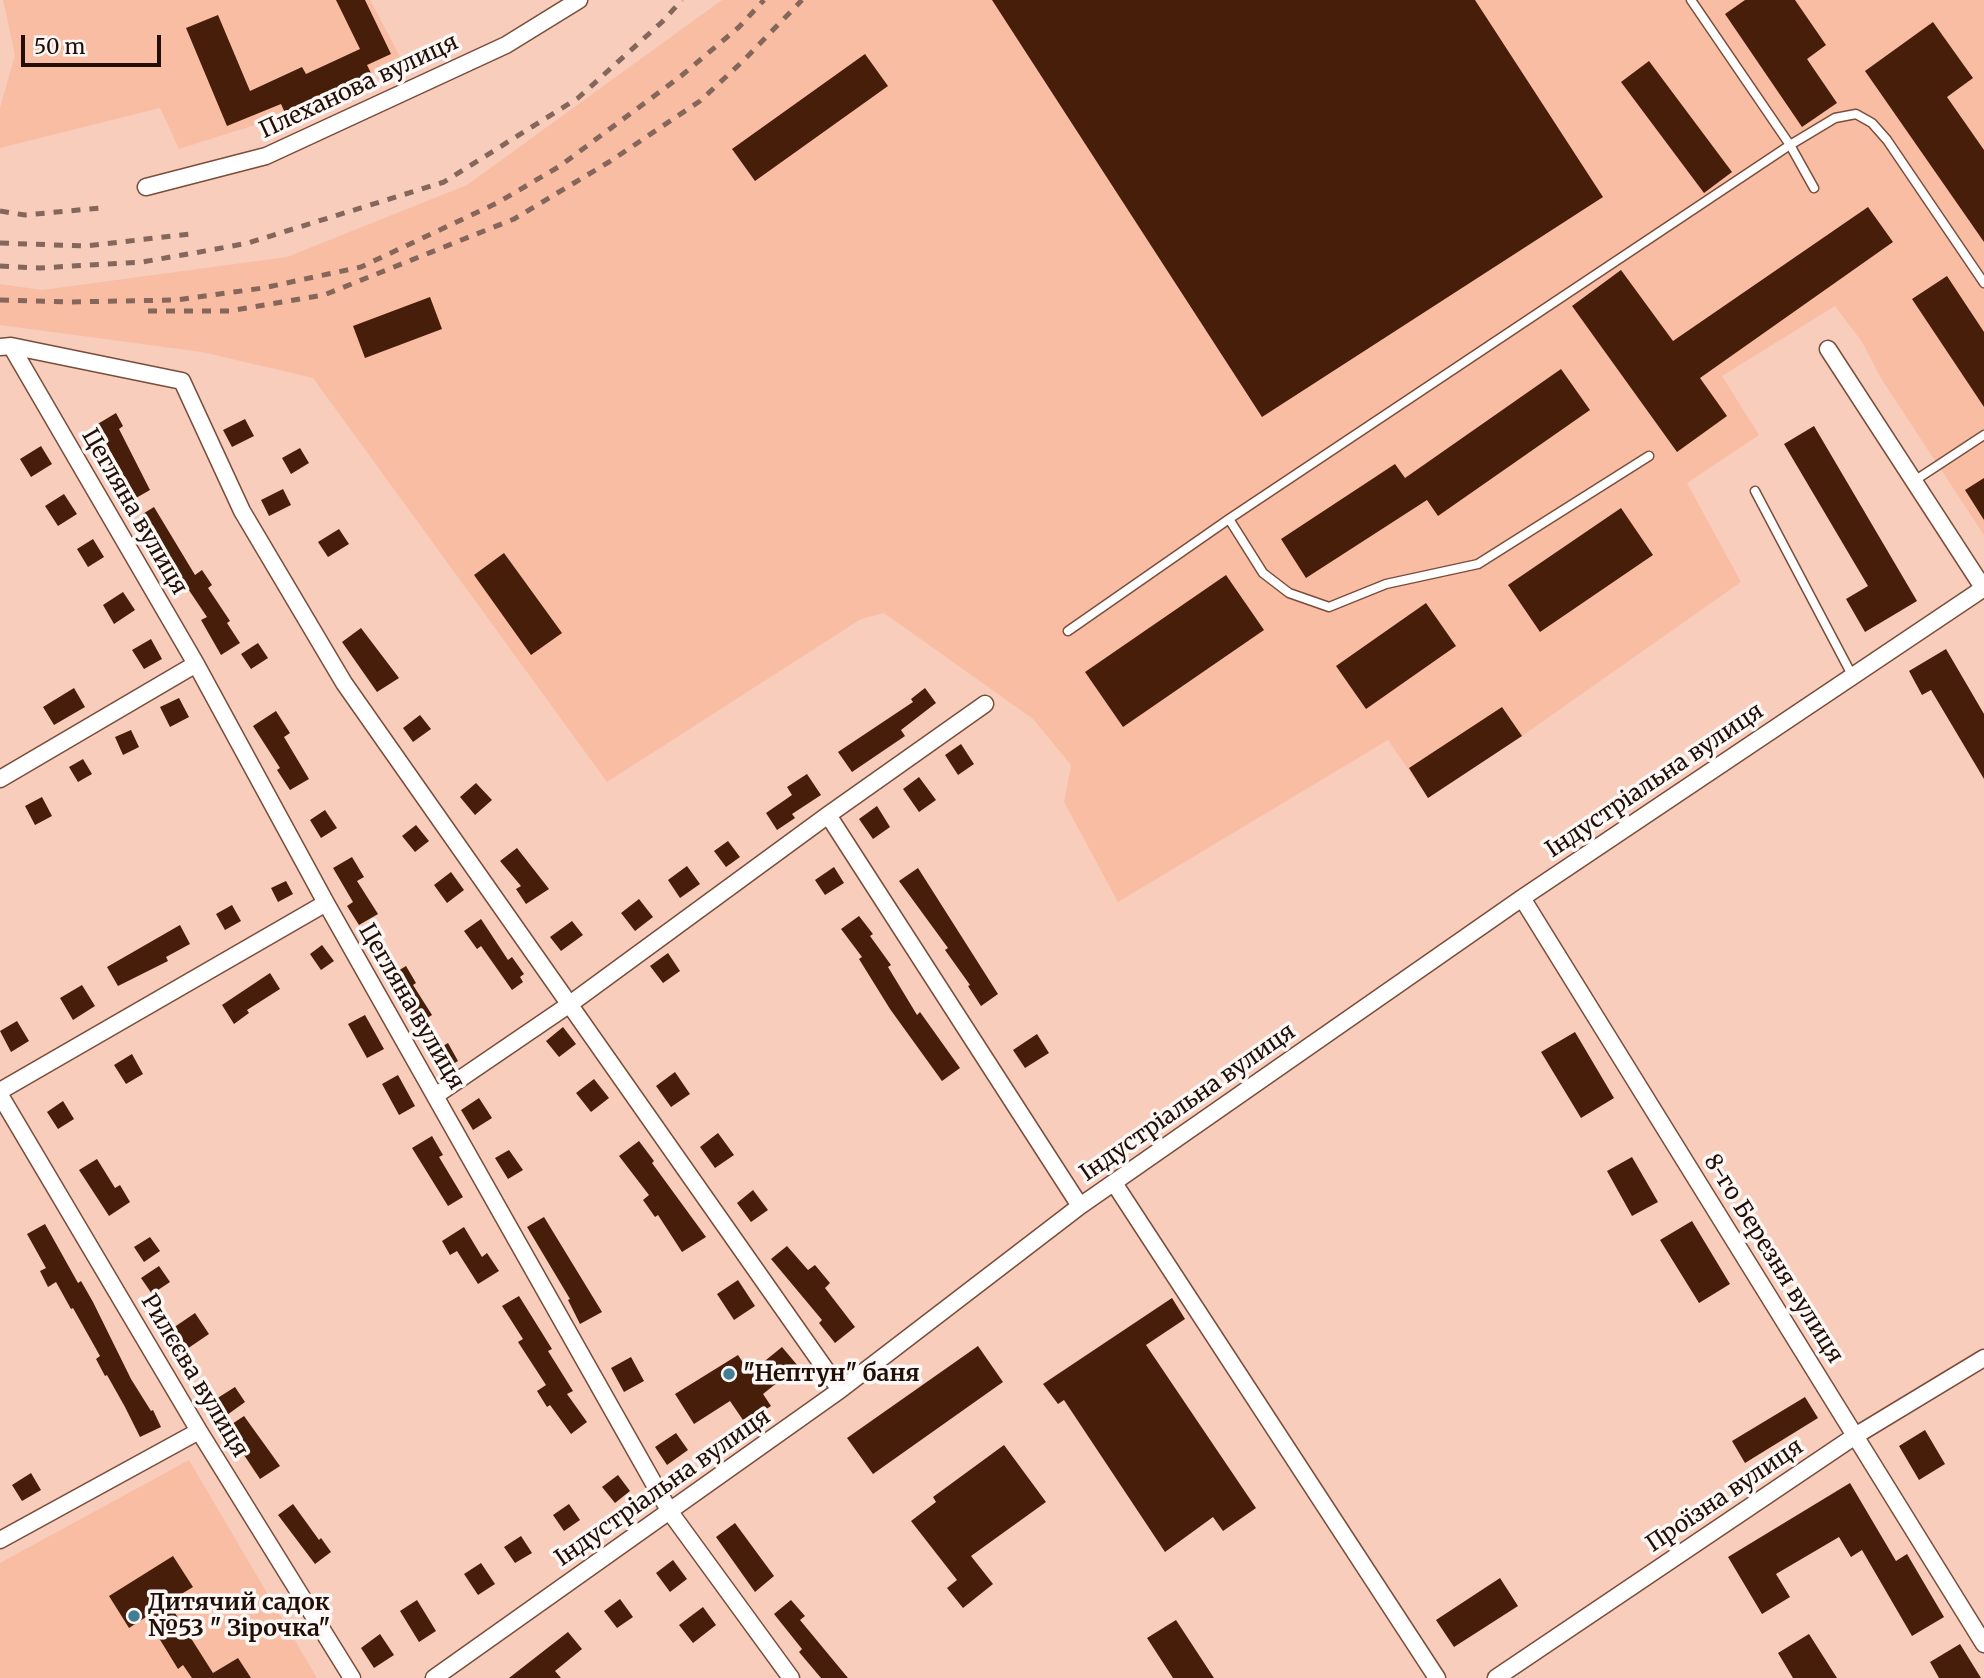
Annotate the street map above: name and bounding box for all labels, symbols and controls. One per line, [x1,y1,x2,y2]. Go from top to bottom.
scale bar [24,21,164,65]
street label: Плеханова вулиця [255,29,463,145]
text: 50 m [34,33,85,60]
street label: Цегляна вулиця [75,424,193,600]
street label: Індустріальна вулиця [1541,698,1769,864]
street label: Цегляна вулиця [352,919,470,1095]
street label: Індустріальна вулиця [1075,1018,1301,1188]
street label: 8-го Березня вулиця [1697,1149,1849,1369]
street label: Рилєєва вулиця [135,1290,253,1462]
place label: "Нептун" баня [743,1360,920,1388]
marker: "Нептун" баня [721,1366,737,1382]
street label: Індустріальна вулиця [550,1403,776,1573]
street label: Проїзна вулиця [1641,1433,1809,1559]
place label: Дитячий садок №53 " Зірочка" [148,1589,330,1643]
marker: Дитячий садок №53 " Зірочка" [126,1608,142,1624]

